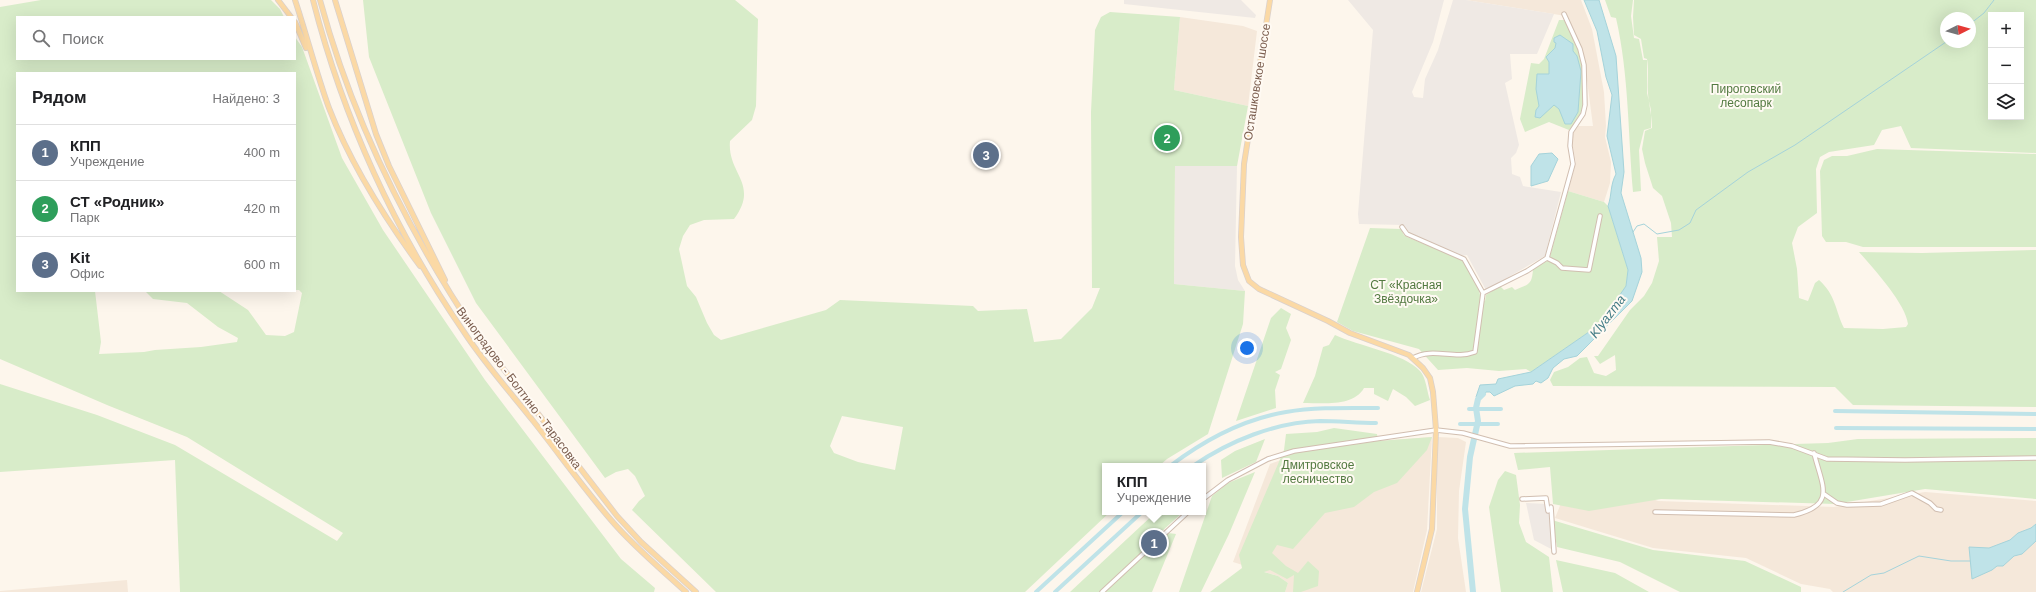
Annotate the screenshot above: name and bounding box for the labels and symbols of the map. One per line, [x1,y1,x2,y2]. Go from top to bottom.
north arrow [1940,12,1976,48]
street label: Осташковское шоссе [1241,22,1273,142]
park label: Пироговский лесопарк [1711,82,1781,110]
pin: 2 [1154,123,1180,153]
pin: 3 [973,140,999,170]
park label: СТ «Красная Звёздочка» [1370,278,1442,306]
water label: Klyazma [1586,292,1628,341]
street label: Виноградово - Болтино - Тарасовка [454,304,585,472]
your location [1237,338,1257,358]
park label: Дмитровское лесничество [1282,458,1355,486]
pin: 1 [1141,528,1167,558]

